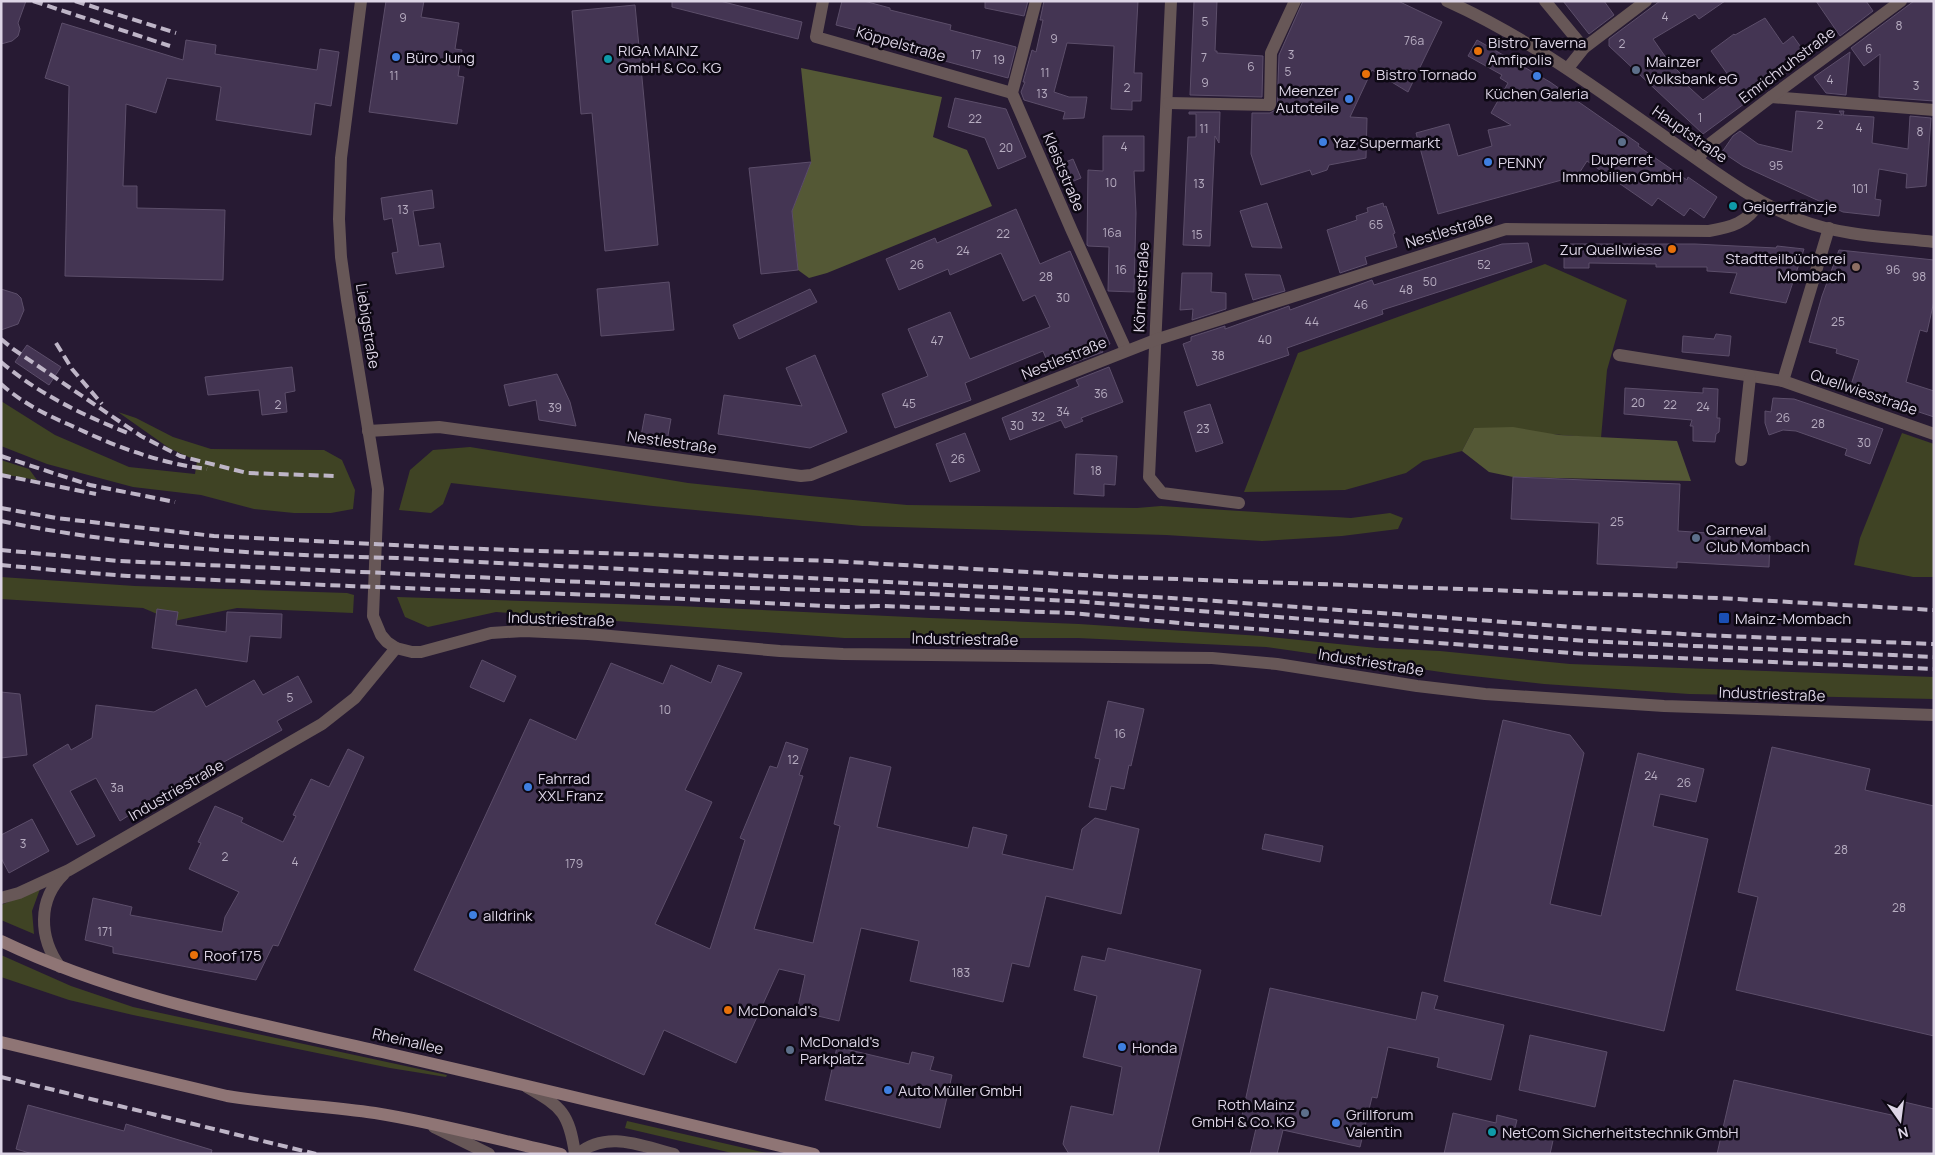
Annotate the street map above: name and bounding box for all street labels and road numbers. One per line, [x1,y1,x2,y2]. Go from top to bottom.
street label: Köppelstraße [854,21,948,67]
street label: Emrichruhstraße [1734,22,1840,108]
street label: Hauptstraße [1648,100,1732,168]
street label: Kleiststraße [1038,129,1090,215]
street label: Nestlestraße [1403,207,1495,253]
street label: Körnerstraße [1128,241,1154,333]
street label: Liebigstraße [351,282,385,370]
street label: Nestlestraße [1018,331,1110,385]
street label: Quellwiesstraße [1808,364,1921,420]
street label: Nestlestraße [626,425,718,459]
street label: Industriestraße [507,607,615,631]
street label: Industriestraße [911,628,1019,650]
street label: Industriestraße [1317,643,1426,681]
street label: Industriestraße [1718,682,1826,706]
street label: Industriestraße [125,754,228,826]
street label: Rheinallee [370,1023,446,1059]

